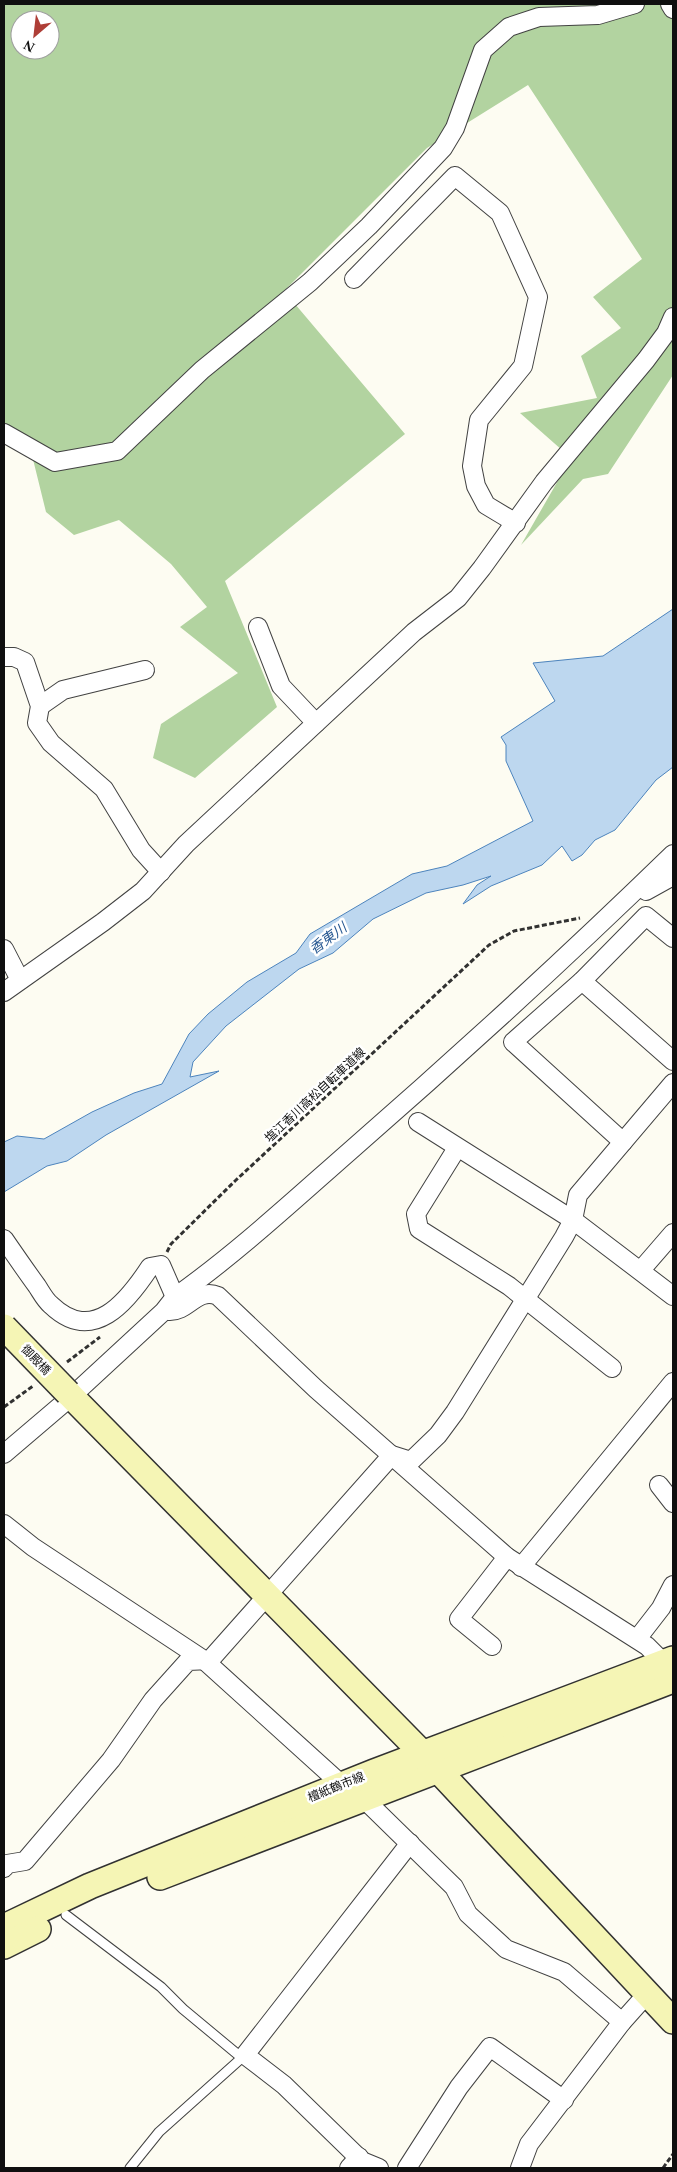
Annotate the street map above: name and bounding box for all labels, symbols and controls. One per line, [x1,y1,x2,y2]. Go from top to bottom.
north arrow [10,10,60,60]
text: N [21,37,37,55]
water label: 香東川 [307,919,351,957]
street label: 塩江香川高松自転車道線 [262,1045,368,1145]
street label: 御殿橋 [18,1342,54,1378]
street label: 檀紙鶴市線 [306,1769,366,1805]

